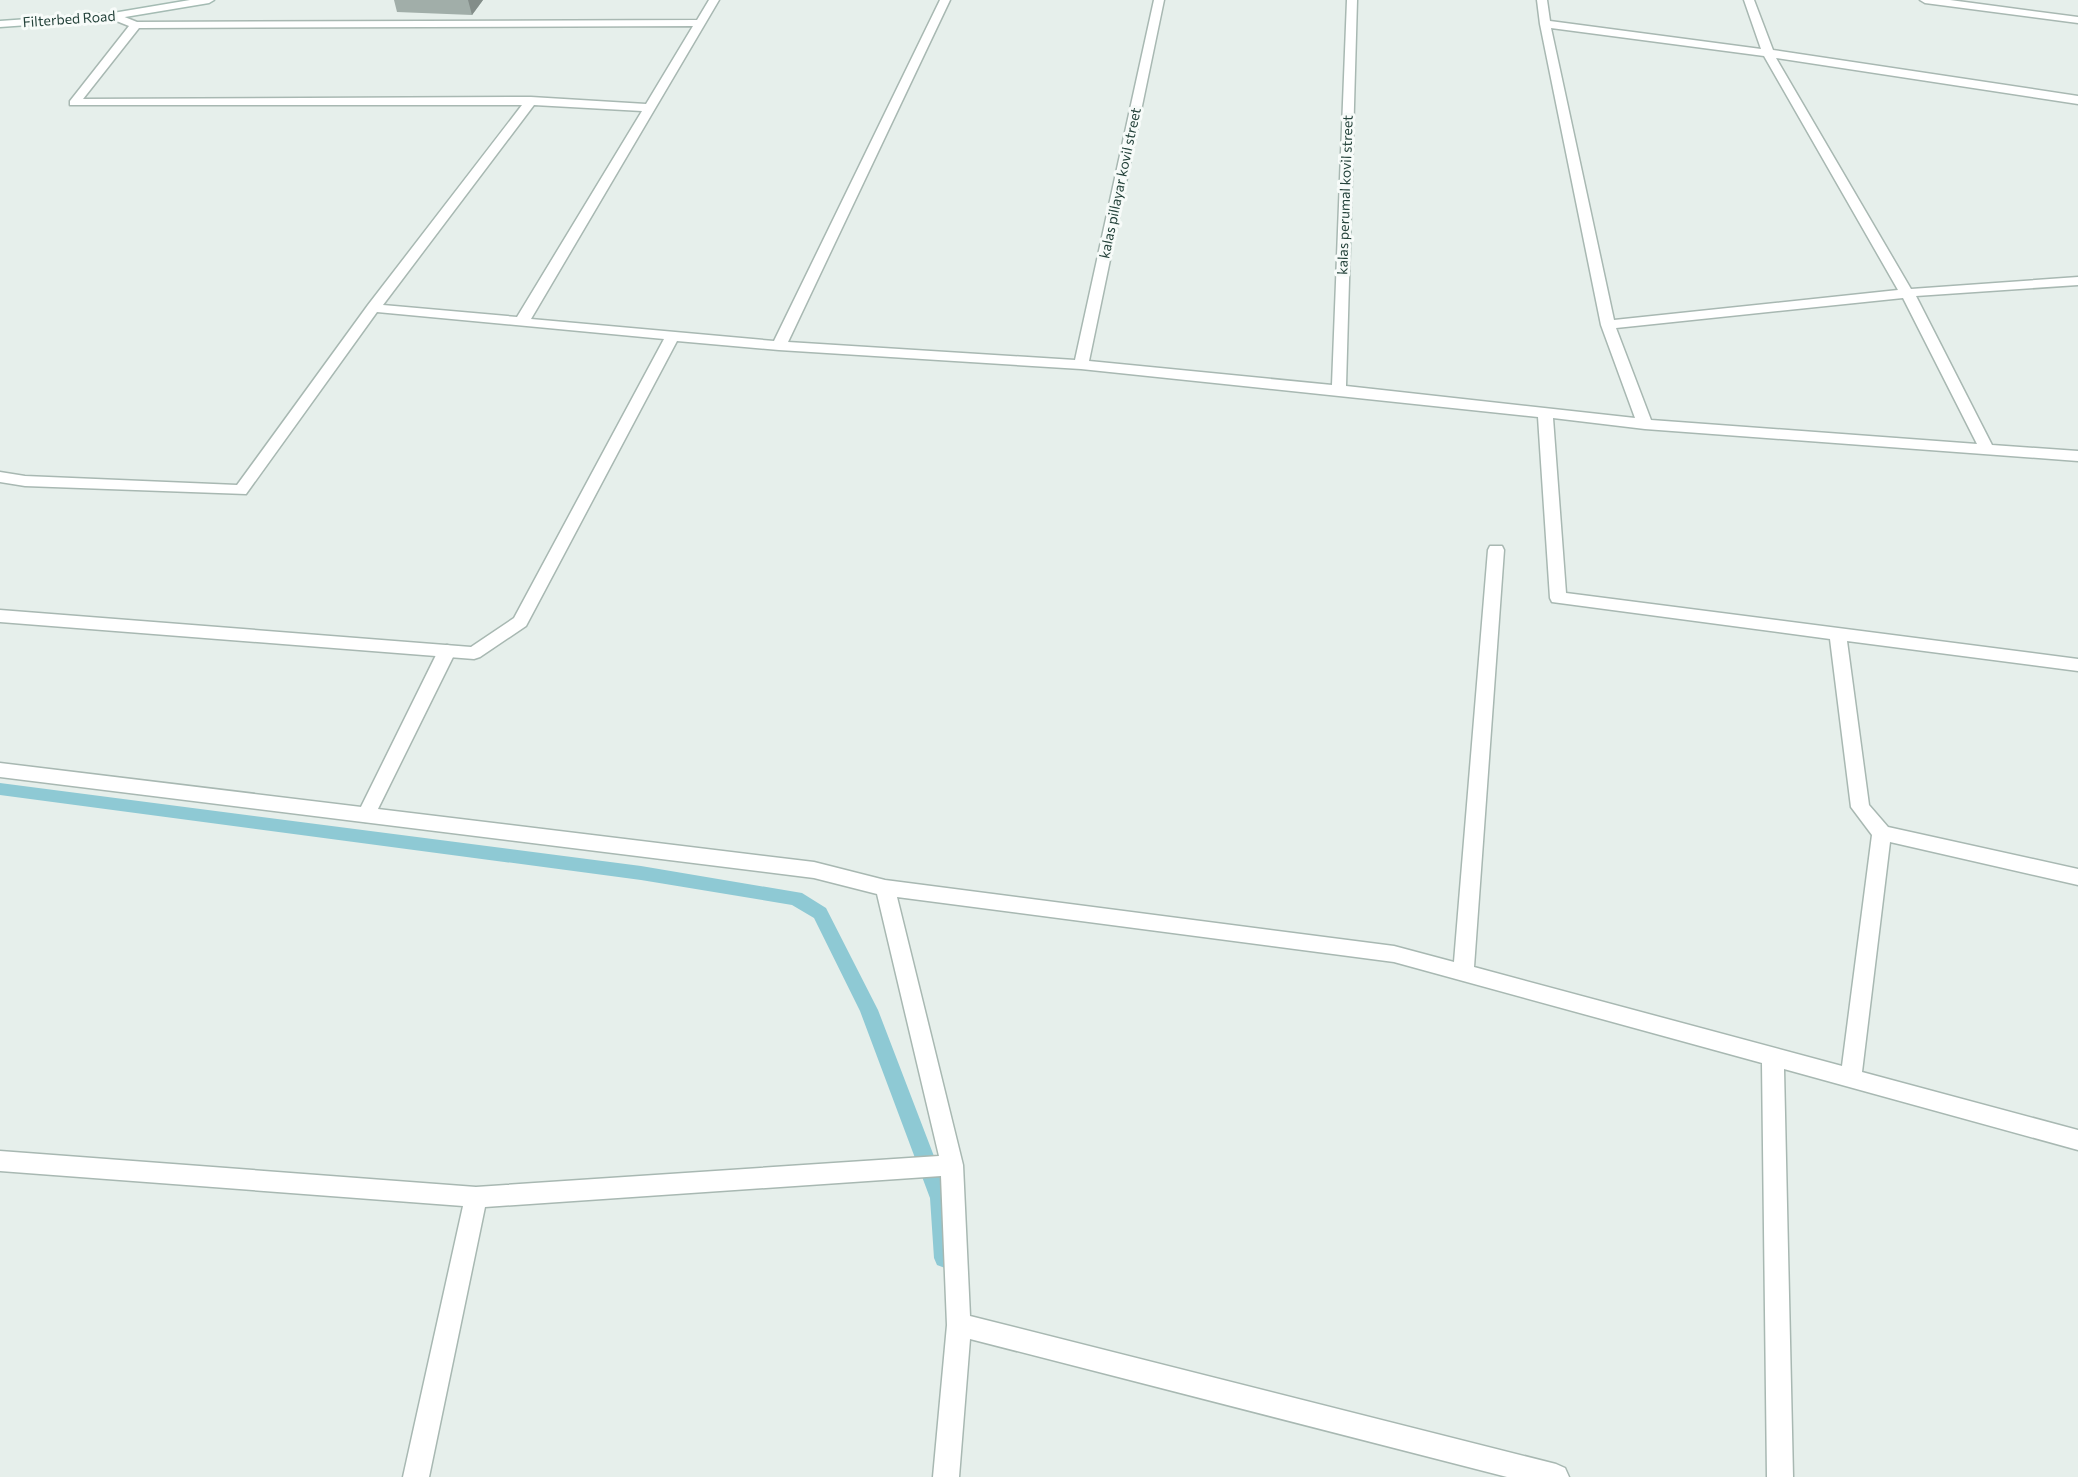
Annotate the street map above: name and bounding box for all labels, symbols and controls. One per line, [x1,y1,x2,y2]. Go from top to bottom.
street label: Filterbed Road [22,7,116,30]
street label: kalas pillayar kovil street [1095,106,1144,260]
street label: kalas perumal kovil street [1333,115,1356,275]

